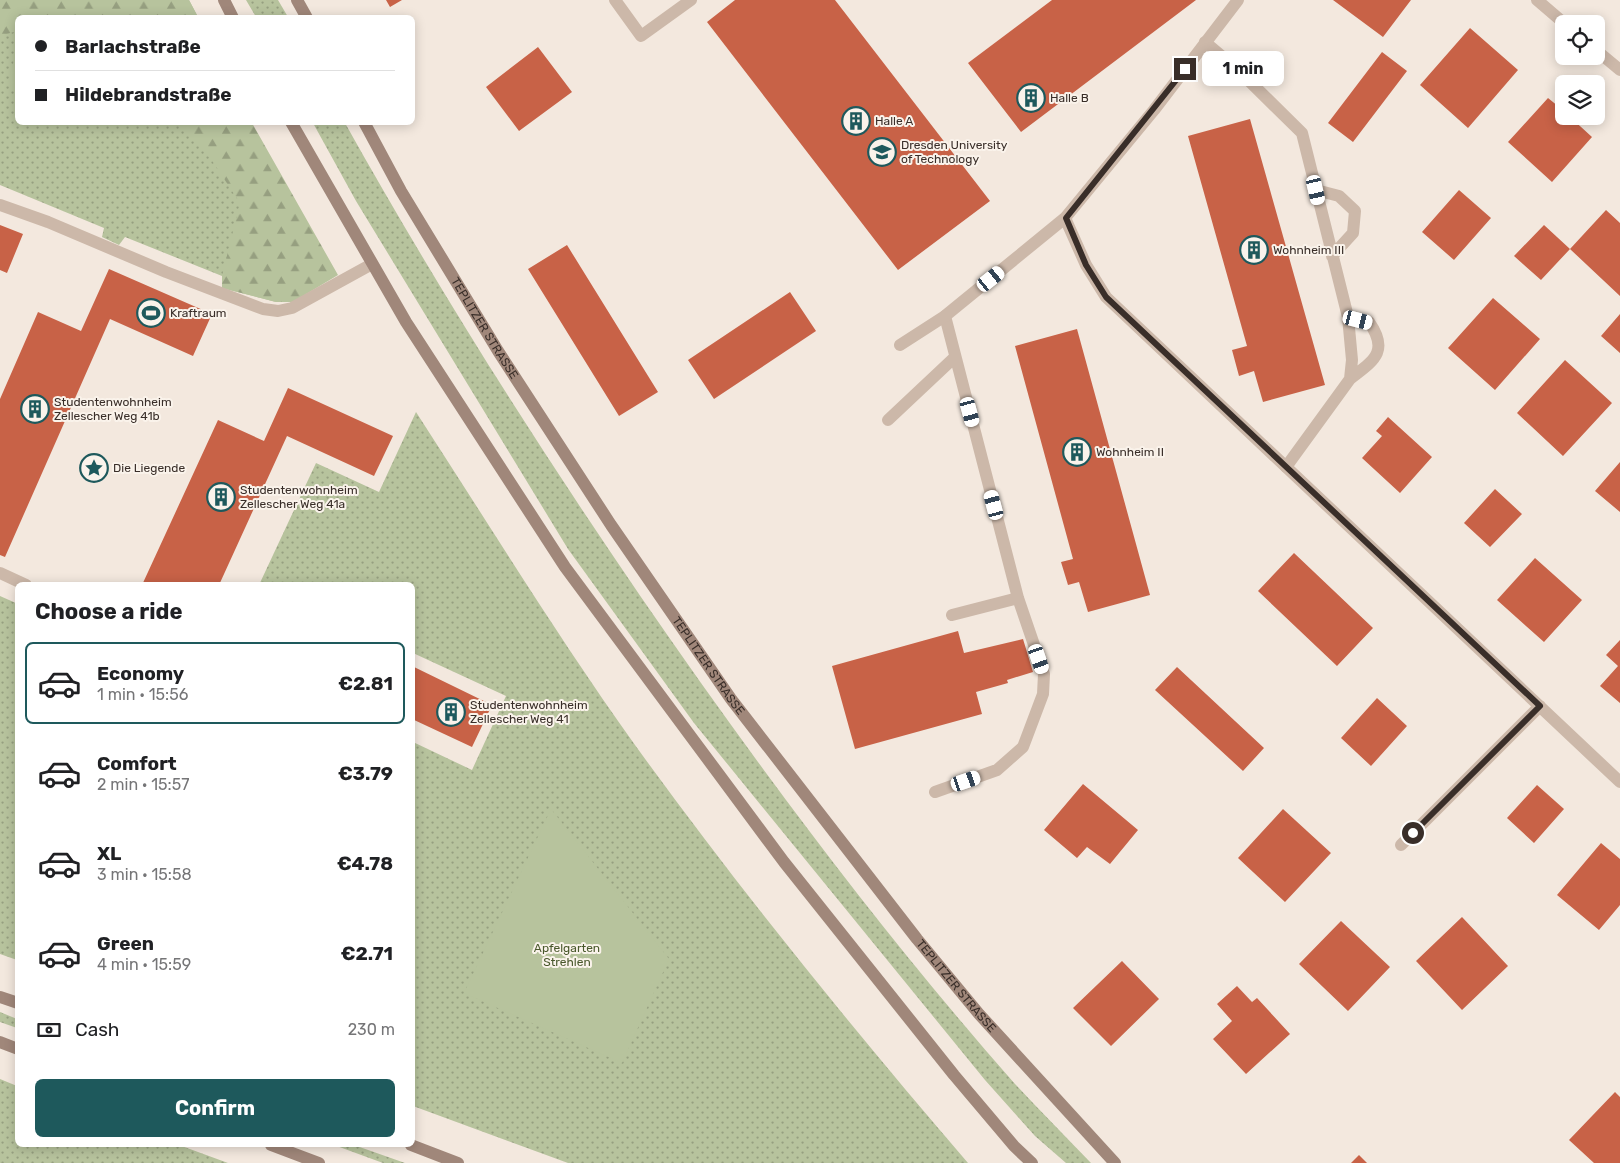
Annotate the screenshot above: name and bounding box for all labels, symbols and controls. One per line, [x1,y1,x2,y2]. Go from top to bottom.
map controls [1555,15,1605,125]
button: locate [1555,15,1605,65]
text: Barlachstraße [65,35,201,58]
callout: 1 min [1202,52,1285,86]
route end [1174,58,1196,80]
text: 1 min [1223,59,1263,78]
button: layers [1555,75,1605,125]
text: Hildebrandstraße [65,83,232,106]
building icon: Halle B [1016,83,1046,113]
place label: Halle B [1050,91,1089,105]
building icon: Halle A [841,106,871,136]
place label: Halle A [875,114,913,128]
school or university icon: Dresden University of Technology [867,137,897,167]
place label: Dresden University of Technology [901,138,1008,166]
car [1305,174,1326,206]
building icon: Wohnheim III [1239,235,1269,265]
place label: Wohnheim III [1273,243,1344,257]
car [974,264,1007,294]
street label: TEPLITZER STRASSE [448,275,521,382]
sports icon: Kraftraum [136,298,166,328]
place label: Kraftraum [170,306,227,320]
car [1341,309,1374,331]
building icon: Studentenwohnheim Zellescher Weg 41b [20,394,50,424]
place label: Studentenwohnheim Zellescher Weg 41b [54,395,172,423]
car [958,396,981,428]
building icon: Wohnheim II [1062,437,1092,467]
place label: Wohnheim II [1096,445,1164,459]
place icon: Die Liegende [79,453,109,483]
place label: Die Liegende [113,461,186,475]
building icon: Studentenwohnheim Zellescher Weg 41a [206,482,236,512]
place label: Studentenwohnheim Zellescher Weg 41a [240,483,358,511]
car [982,489,1005,521]
text: Choose a ride [35,598,182,625]
street label: TEPLITZER STRASSE [669,614,748,718]
car [1027,642,1050,676]
icon: car [37,661,82,706]
text: Economy [97,662,184,685]
text: €2.81 [338,672,393,695]
text: 1 min · 15:56 [97,685,188,704]
building icon: Studentenwohnheim Zellescher Weg 41 [436,697,466,727]
place label: Studentenwohnheim Zellescher Weg 41 [470,698,588,726]
icon: car [37,751,82,796]
text: Comfort [97,752,177,775]
text: €3.79 [338,762,393,785]
car [949,769,982,793]
text: 2 min · 15:57 [97,775,189,794]
route start [1402,822,1424,844]
icon: car [37,841,82,886]
text: XL [97,842,121,865]
text: €4.78 [337,852,393,875]
text: 3 min · 15:58 [97,865,192,884]
icon: car [37,931,82,976]
text: Green [97,932,154,955]
street label: TEPLITZER STRASSE [913,937,999,1035]
park label: Apfelgarten Strehlen [534,941,600,969]
text: €2.71 [341,942,393,965]
text: 4 min · 15:59 [97,955,191,974]
icon: cash [35,1016,63,1044]
text: Cash [75,1018,119,1041]
text: 230 m [348,1020,395,1039]
button: Confirm [35,1079,395,1137]

